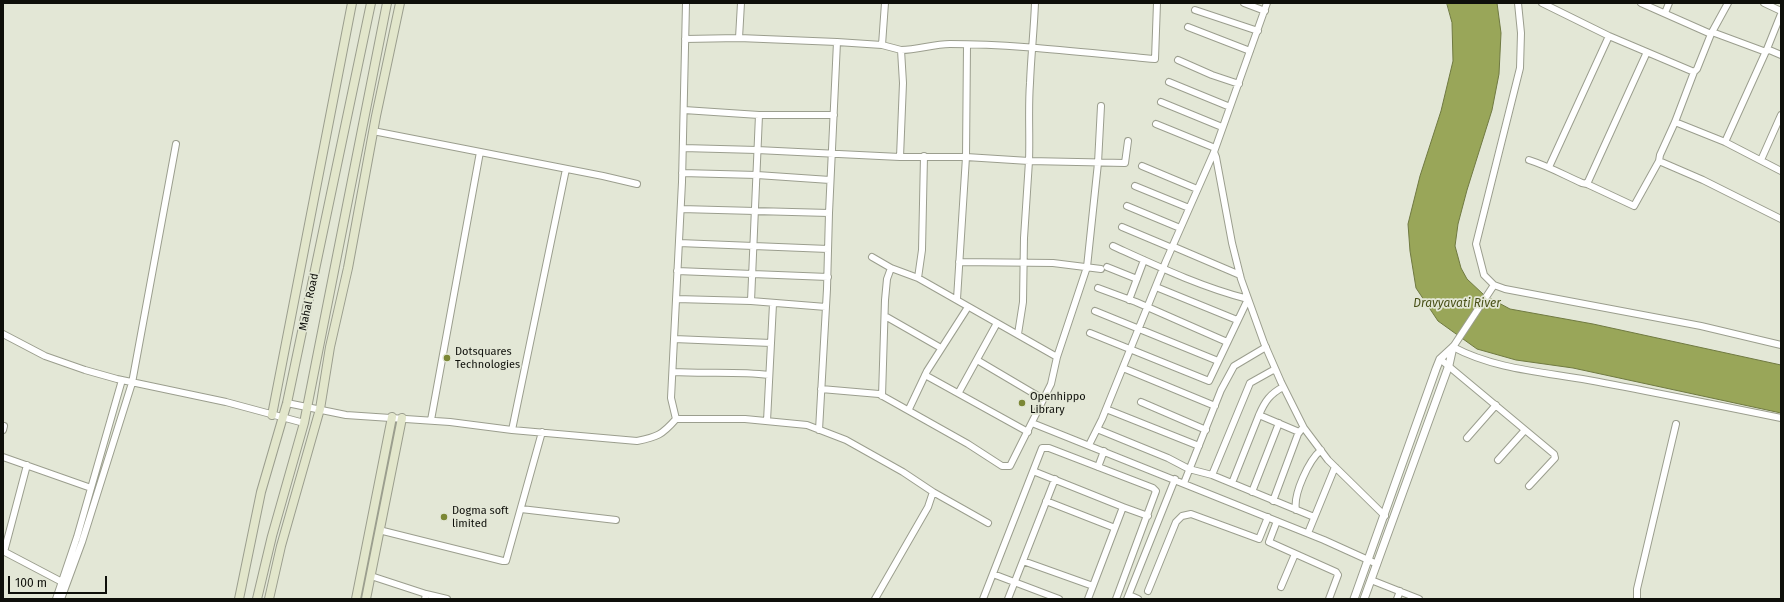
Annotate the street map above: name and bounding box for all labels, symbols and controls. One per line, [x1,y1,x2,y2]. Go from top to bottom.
street label: Mahal Road [296,272,322,332]
water label: Dravyavati River [1413,297,1501,311]
place label: Dotsquares Technologies [455,345,520,371]
marker: Dotsquares Technologies [442,353,452,363]
place label: Openhippo Library [1030,390,1086,416]
marker: Openhippo Library [1017,398,1027,408]
place label: Dogma soft limited [452,504,509,530]
marker: Dogma soft limited [439,512,449,522]
scale bar [10,568,109,594]
text: 100 m [15,576,47,590]

